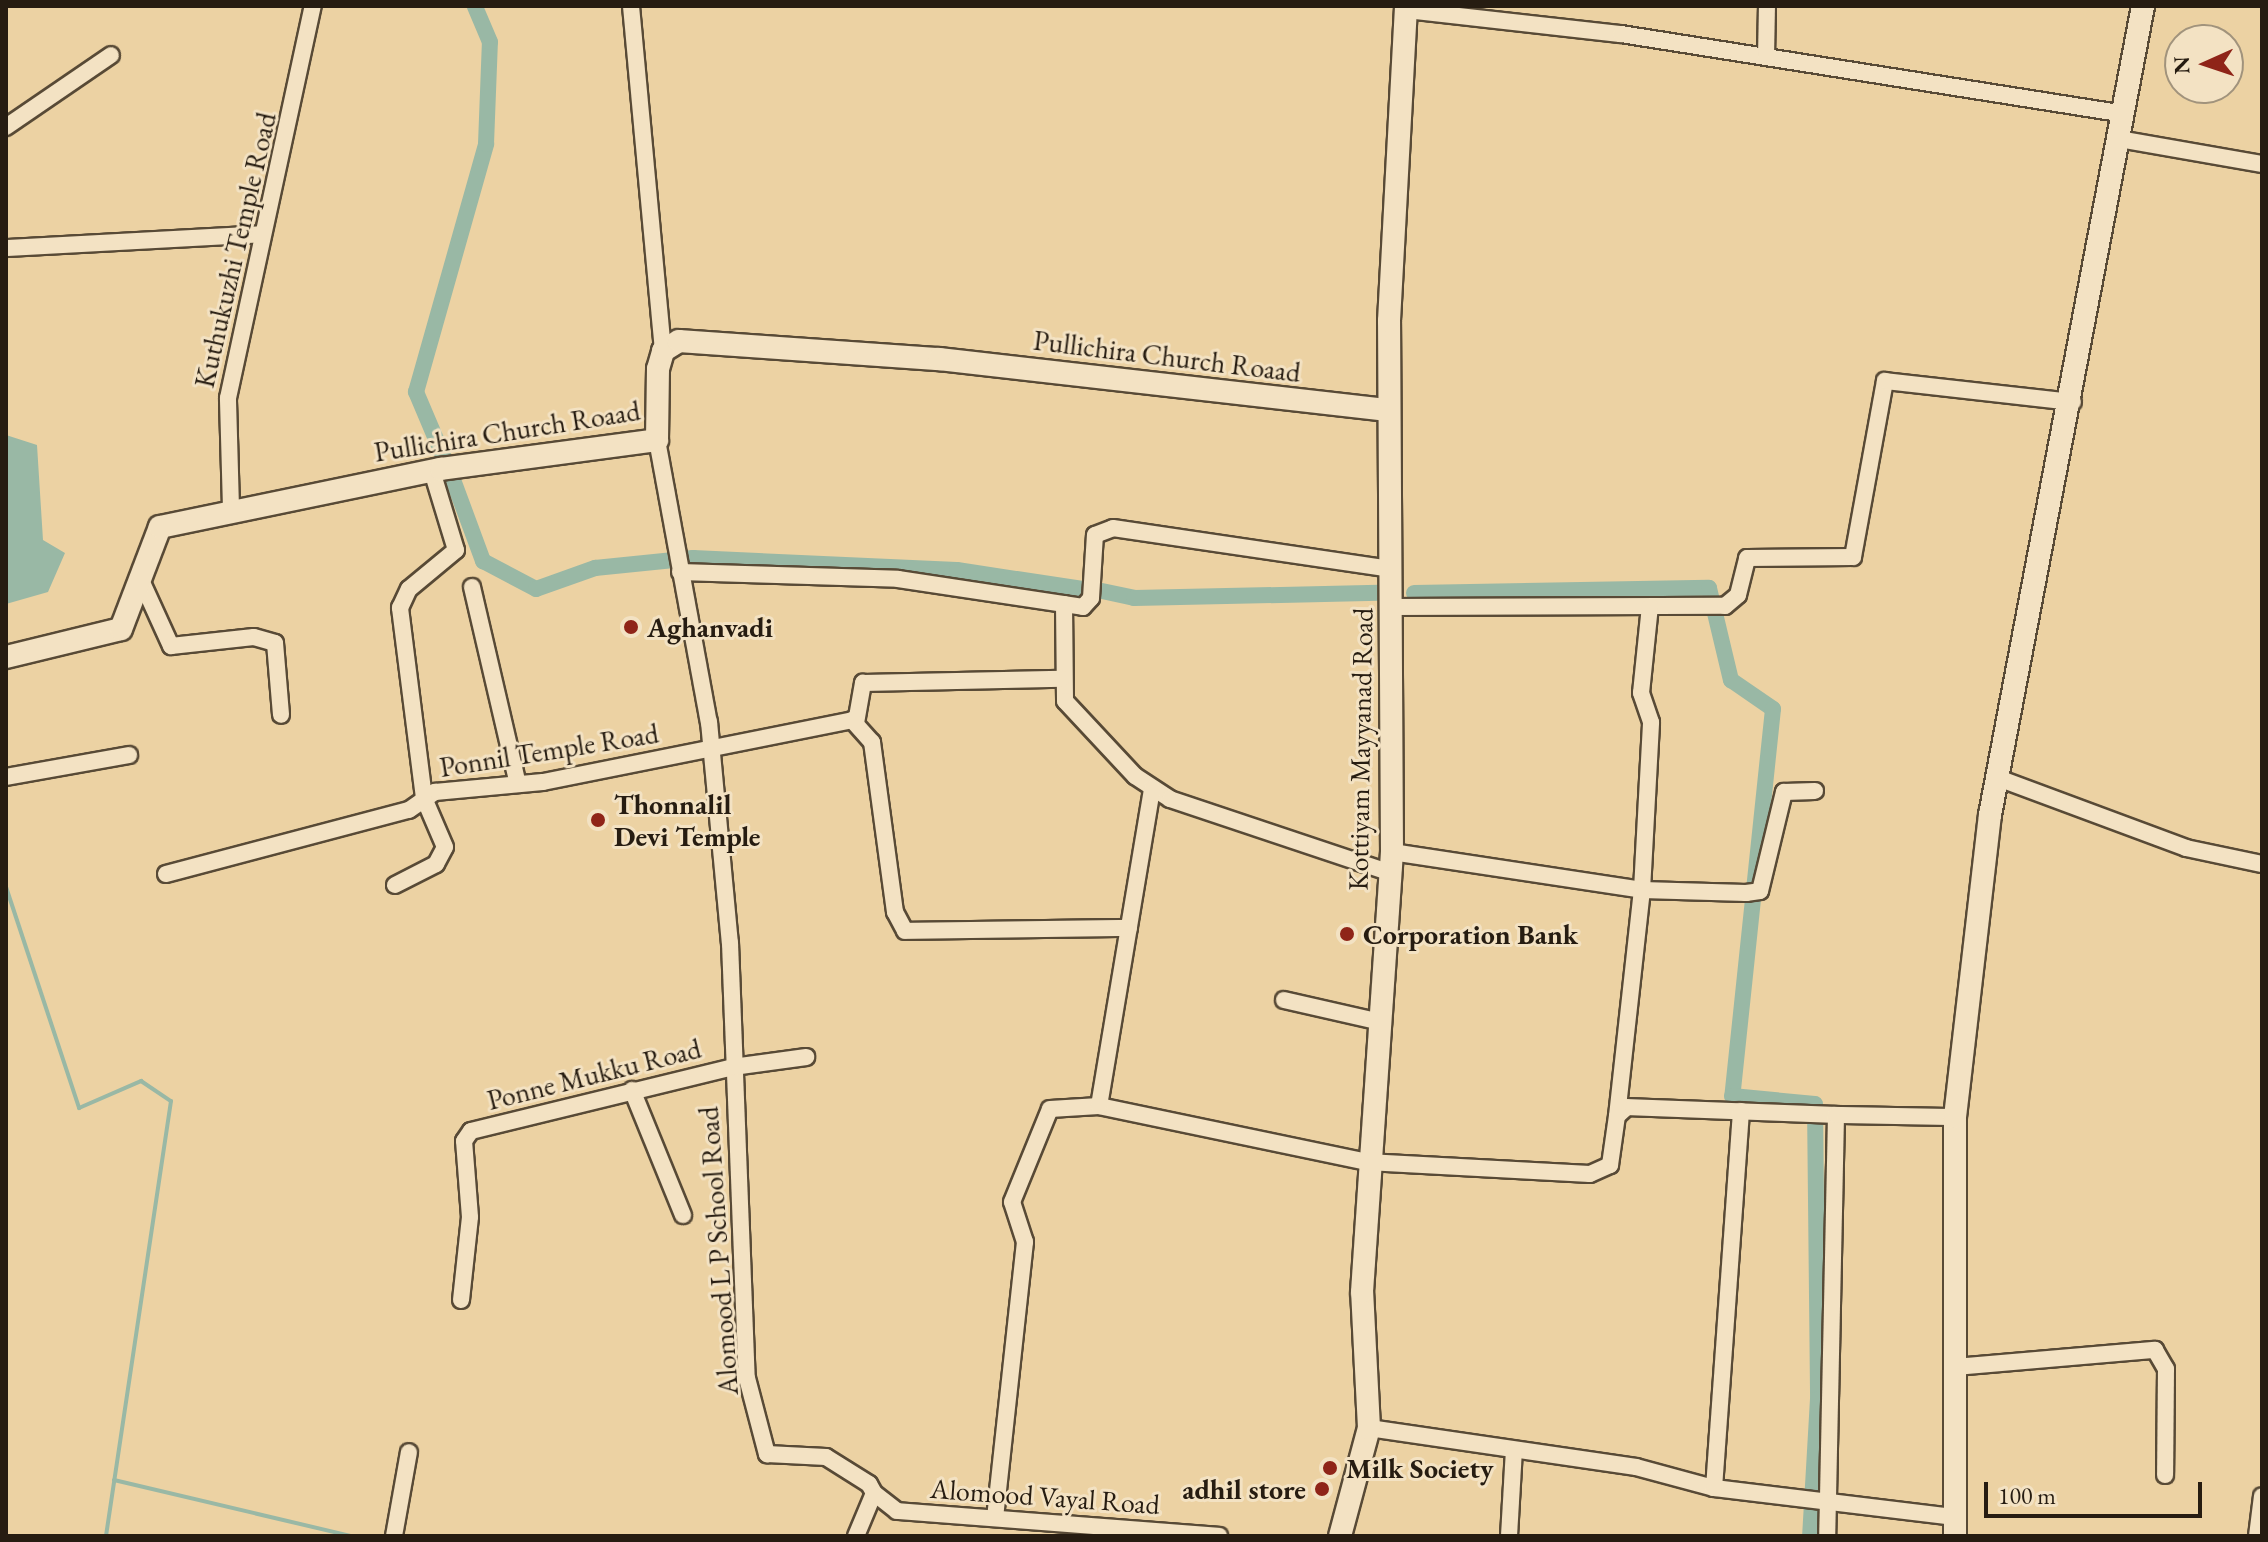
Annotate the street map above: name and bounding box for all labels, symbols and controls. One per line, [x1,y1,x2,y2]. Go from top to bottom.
north arrow [2164,24,2244,104]
text: N [2167,56,2196,75]
street label: Kuthukuzhi Temple Road [187,109,283,391]
street label: Pullichira Church Roaad [1031,323,1303,389]
street label: Pullichira Church Roaad [372,393,642,469]
street label: Kottiyam Mayyanad Road [1341,607,1379,891]
place label: Aghanvadi [647,610,773,644]
marker: Aghanvadi [622,618,640,636]
street label: Ponnil Temple Road [437,716,661,784]
place label: Thonnalil Devi Temple [614,787,760,853]
marker: Thonnalil Devi Temple [589,811,607,829]
place label: Corporation Bank [1363,917,1578,951]
marker: Corporation Bank [1338,925,1356,943]
street label: Ponne Mukku Road [484,1031,704,1117]
street label: Alomood L P School Road [691,1106,745,1396]
place label: Milk Society [1346,1451,1494,1485]
marker: Milk Society [1321,1459,1339,1477]
scale bar [1988,1466,2206,1516]
street label: Alomood Vayal Road [929,1471,1161,1521]
place label: adhil store [1182,1472,1306,1506]
marker: adhil store [1313,1480,1331,1498]
text: 100 m [1998,1480,2056,1511]

